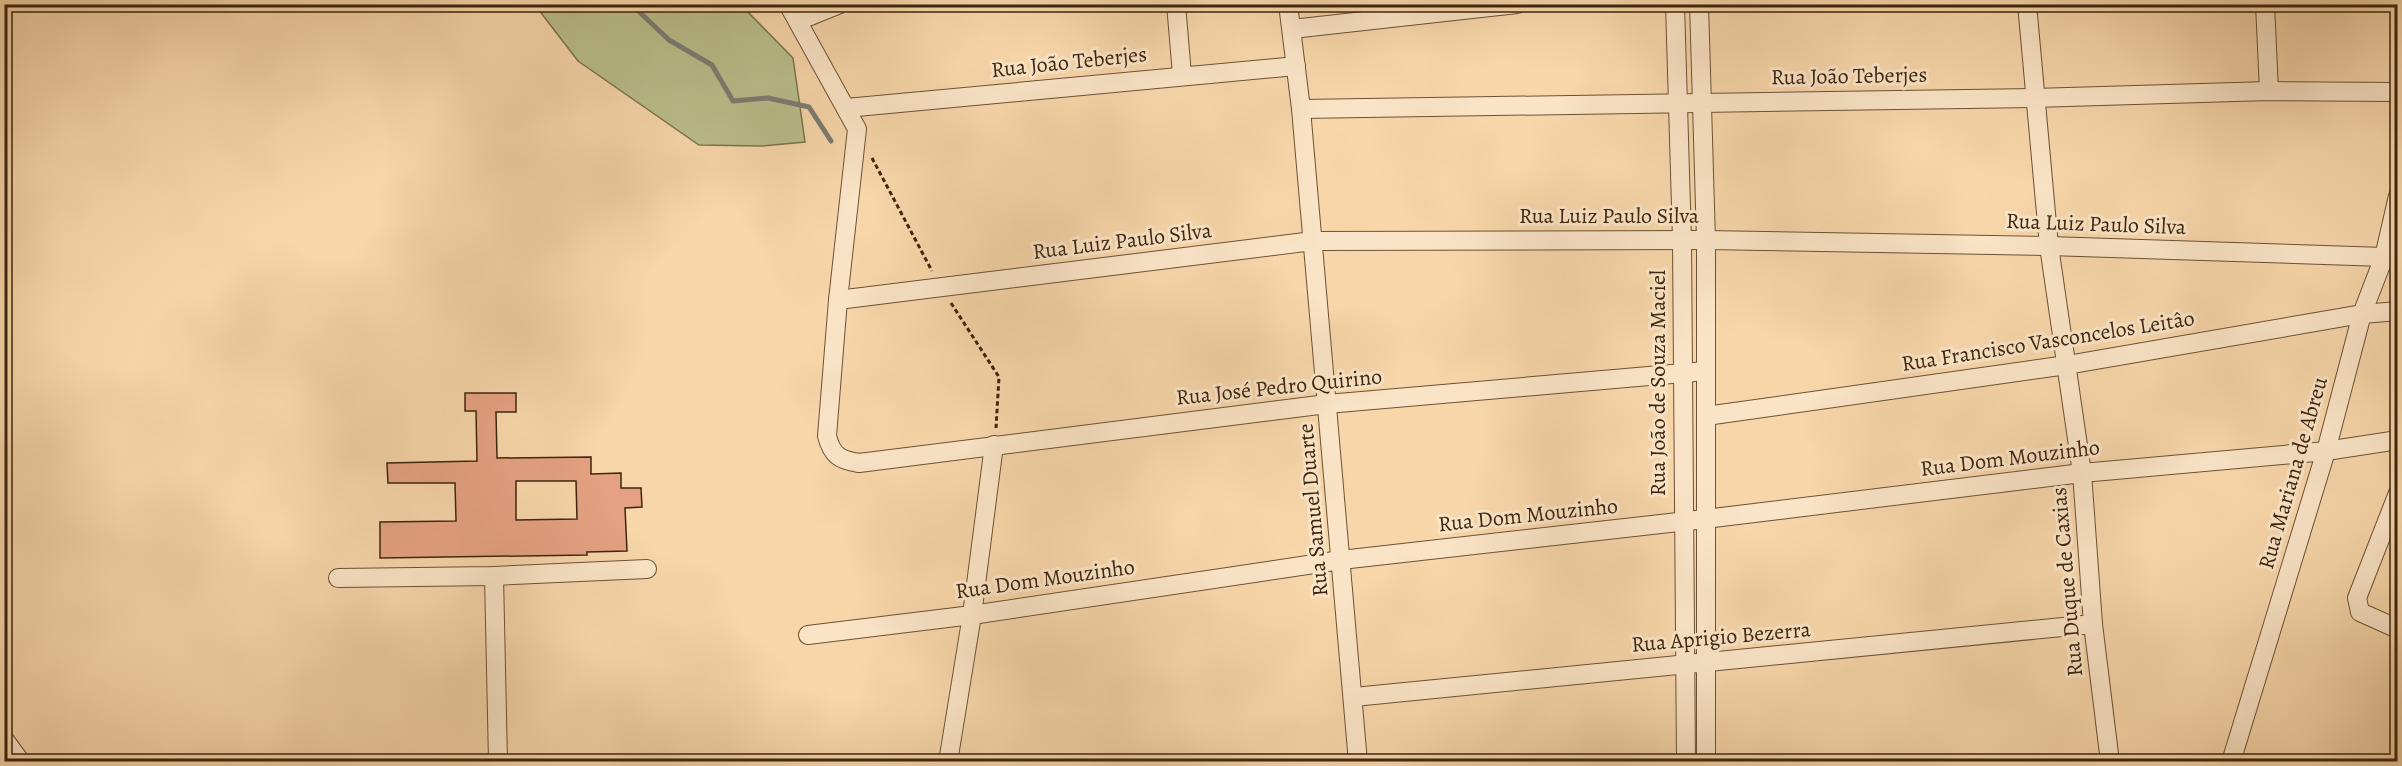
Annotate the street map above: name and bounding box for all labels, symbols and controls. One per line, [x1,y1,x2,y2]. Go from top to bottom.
street label: Rua João Teberjes [990,39,1148,85]
street label: Rua João Teberjes [1771,60,1927,92]
street label: Rua Luiz Paulo Silva [1519,201,1700,231]
street label: Rua Luiz Paulo Silva [2005,206,2187,242]
street label: Rua Luiz Paulo Silva [1031,215,1214,267]
street label: Rua João de Souza Maciel [1643,270,1673,496]
street label: Rua Francisco Vasconcelos Leitâo [1899,303,2197,379]
street label: Rua José Pedro Quirino [1174,361,1384,413]
street label: Rua Mariana de Abreu [2251,373,2335,573]
street label: Rua Samuel Duarte [1290,422,1336,598]
street label: Rua Dom Mouzinho [1919,432,2101,484]
street label: Rua Duque de Caxias [2044,486,2090,678]
street label: Rua Dom Mouzinho [1437,491,1619,539]
street label: Rua Dom Mouzinho [954,552,1137,606]
street label: Rua Aprigio Bezerra [1630,614,1813,660]

